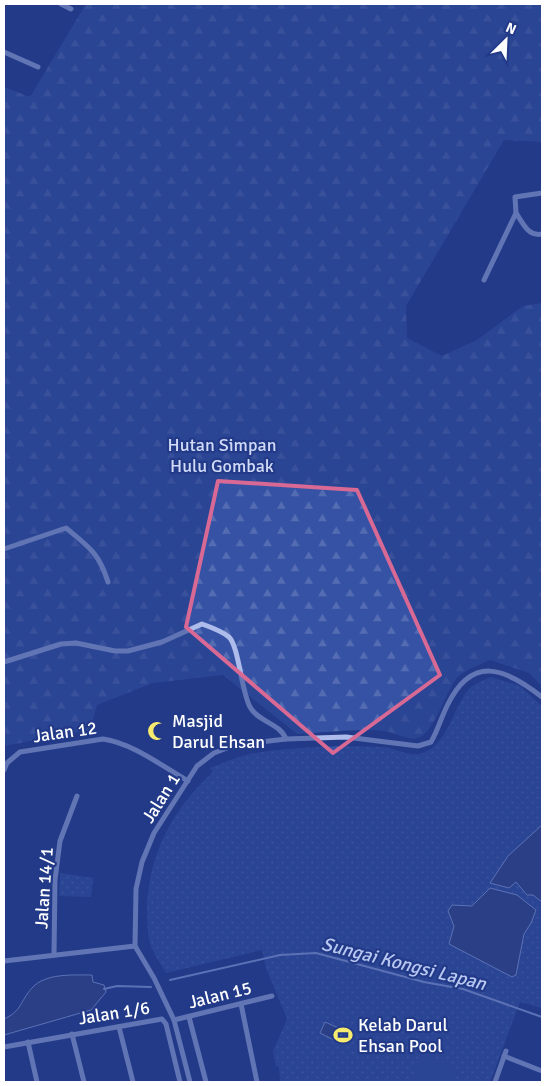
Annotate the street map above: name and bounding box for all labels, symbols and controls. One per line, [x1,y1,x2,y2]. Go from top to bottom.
north arrow [481,15,531,65]
text: N [503,19,519,38]
park label: Hutan Simpan Hulu Gombak [168,434,276,477]
place label: Masjid Darul Ehsan [172,710,265,753]
street label: Jalan 12 [32,717,98,747]
mosque icon: Masjid Darul Ehsan [146,720,168,742]
street label: Jalan 1 [137,769,185,827]
street label: Jalan 14/1 [30,846,58,930]
water label: Sungai Kongsi Lapan [319,932,489,996]
street label: Jalan 15 [186,977,254,1013]
street label: Jalan 1/6 [77,997,151,1029]
place label: Kelab Darul Ehsan Pool [358,1014,448,1057]
sports icon: Kelab Darul Ehsan Pool [332,1024,354,1046]

